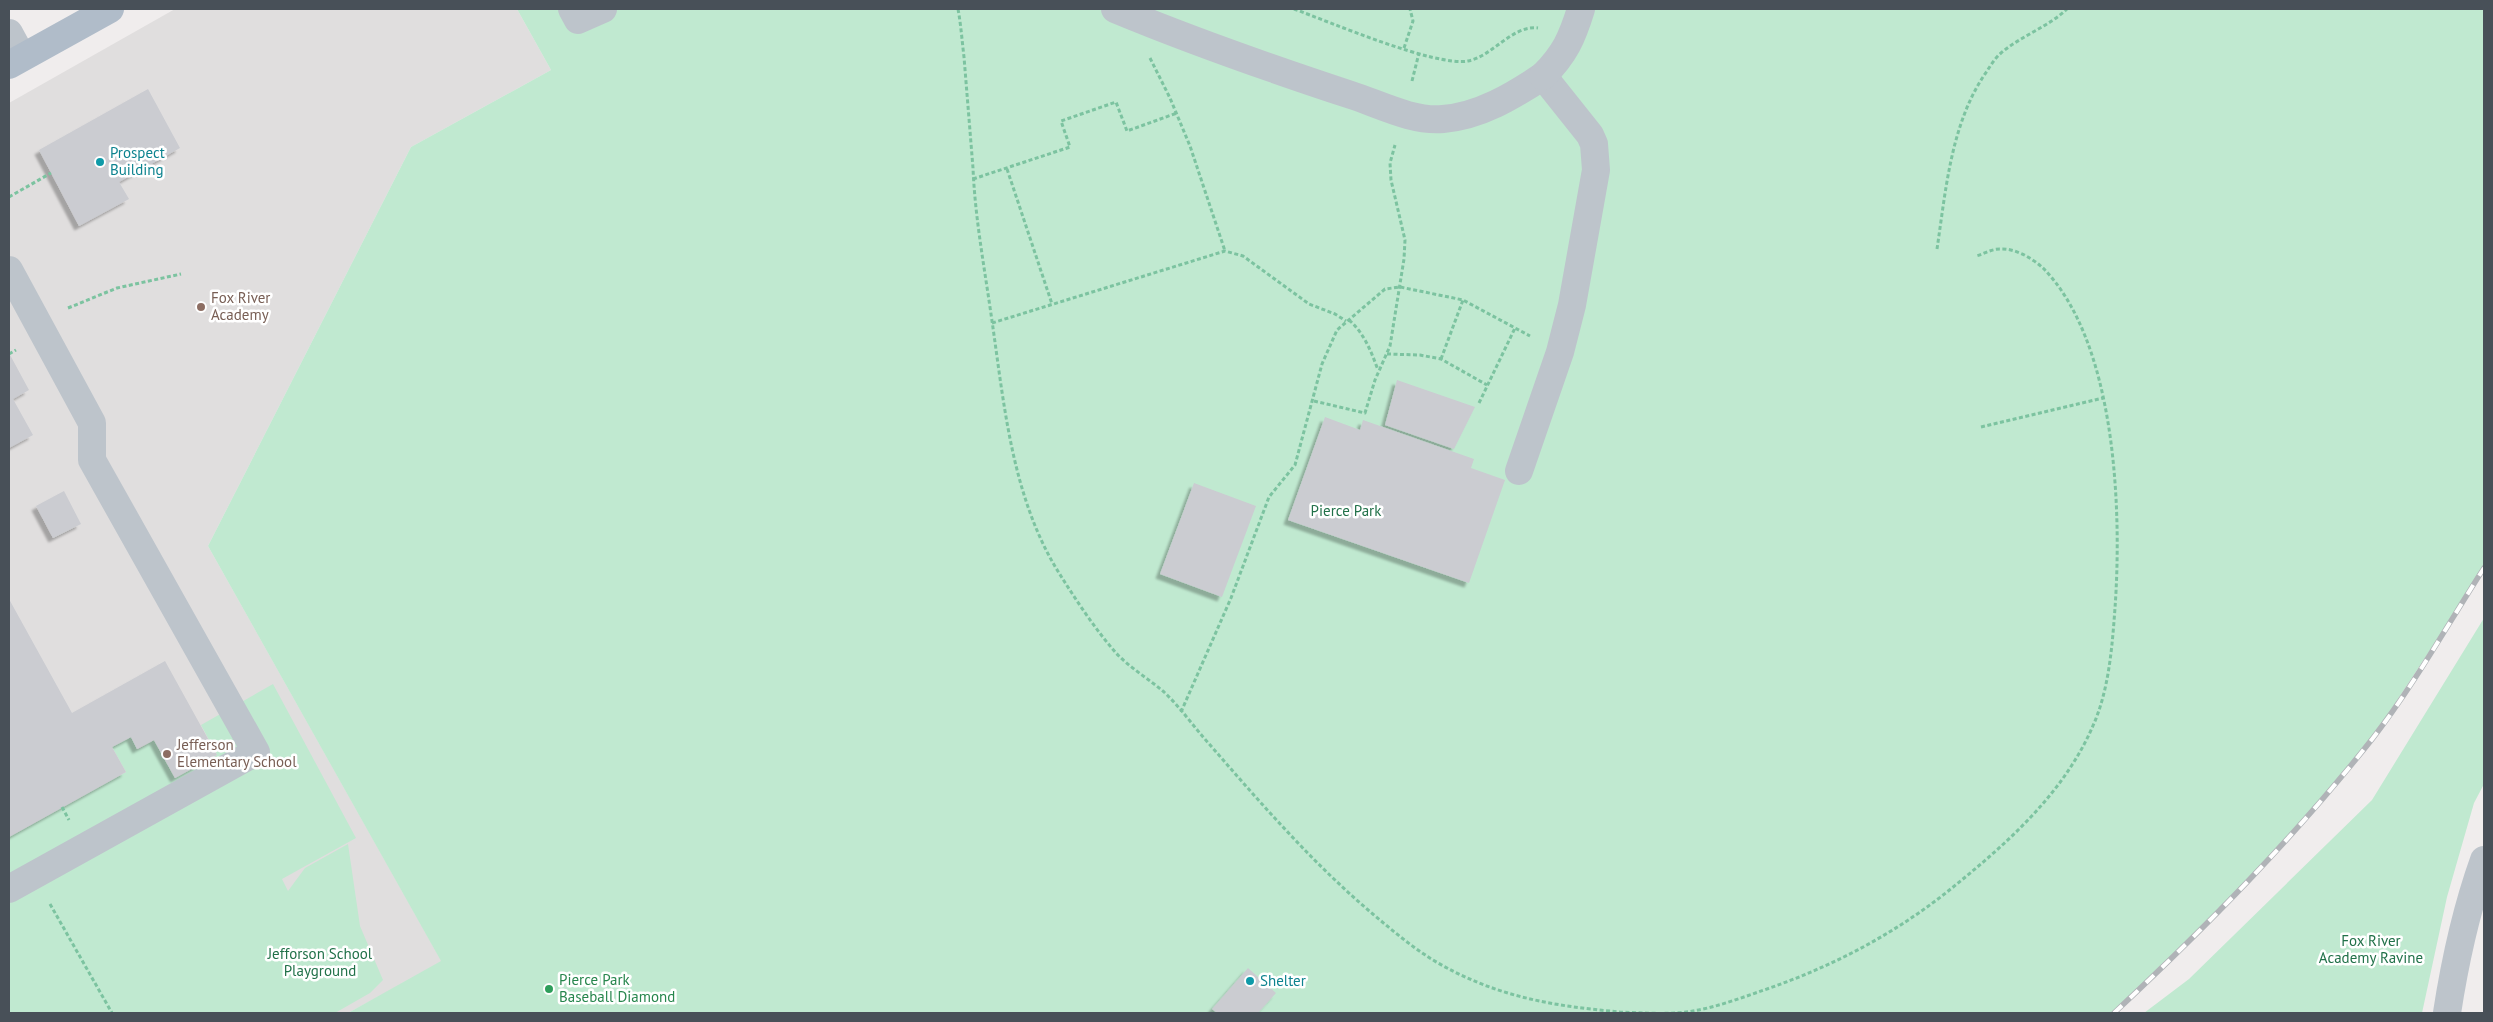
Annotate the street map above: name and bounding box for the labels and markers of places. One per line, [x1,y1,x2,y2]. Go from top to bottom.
place label: Prospect Building [110,143,165,179]
marker: Prospect Building [94,156,106,168]
place label: Fox River Academy [211,288,270,324]
marker: Fox River Academy [195,301,207,313]
place label: Jefferson Elementary School [176,735,297,771]
marker: Jefferson Elementary School [161,748,173,760]
place label: Pierce Park Baseball Diamond [559,970,675,1006]
place label: Shelter [1260,971,1306,990]
marker: Shelter [1244,975,1256,987]
marker: Pierce Park Baseball Diamond [543,983,555,995]

